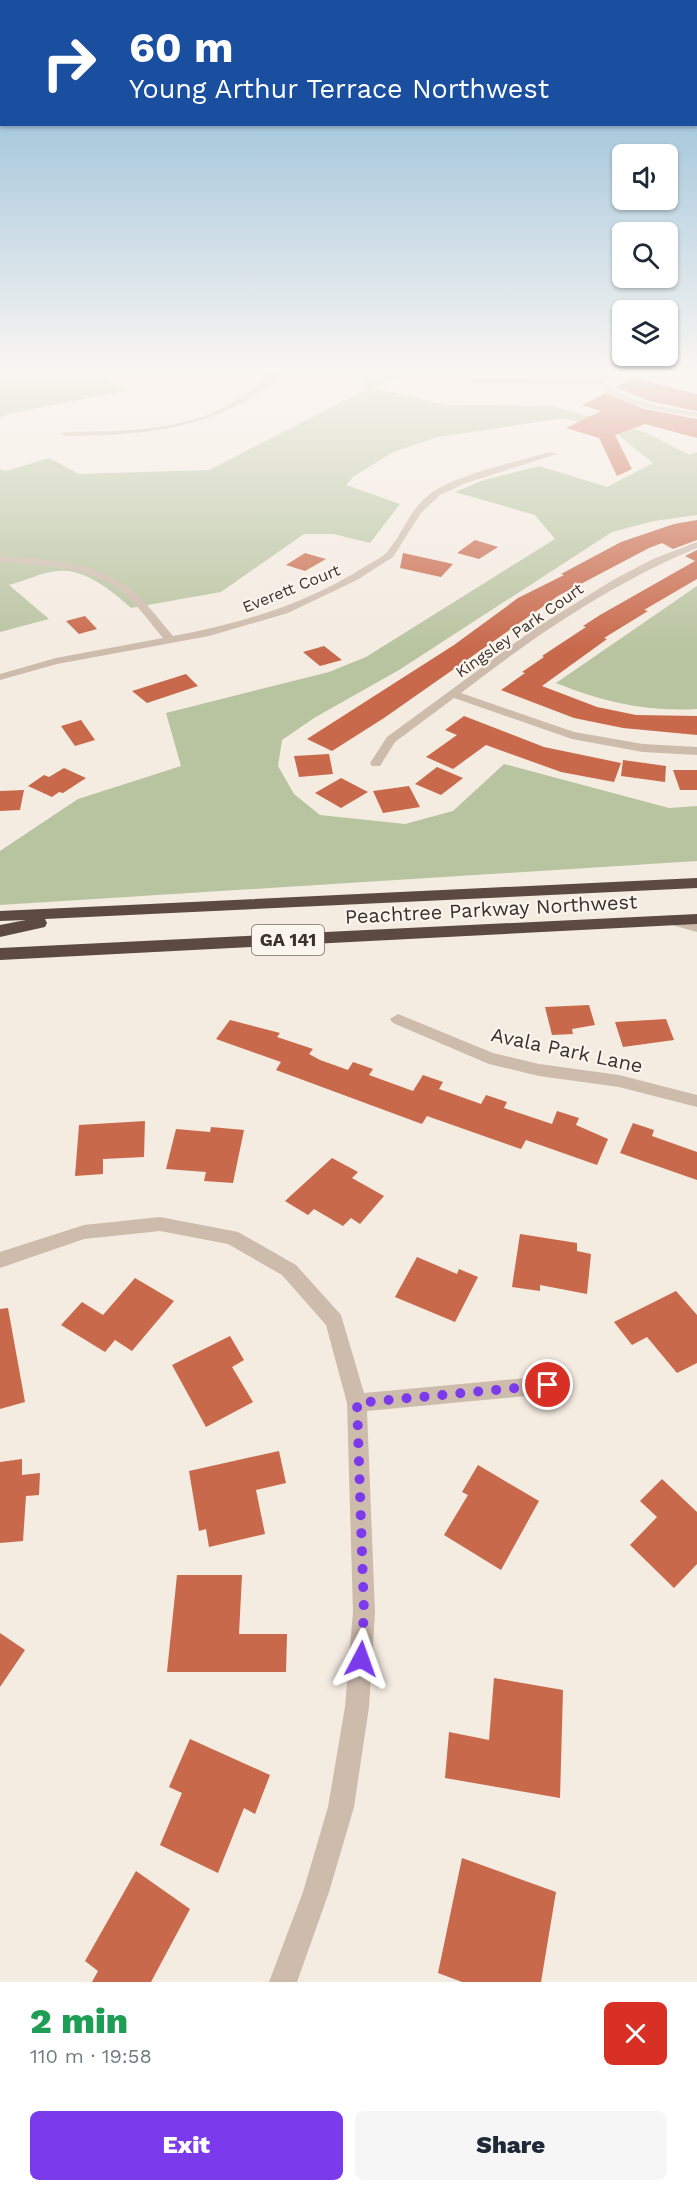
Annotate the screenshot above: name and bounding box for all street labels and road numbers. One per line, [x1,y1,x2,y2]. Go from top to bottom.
street label: Everett Court [240,560,343,617]
street label: Kingsley Park Court [452,579,587,682]
street label: Peachtree Parkway Northwest [344,889,638,929]
road number: GA 141 [252,925,324,955]
street label: Avala Park Lane [489,1022,645,1078]

